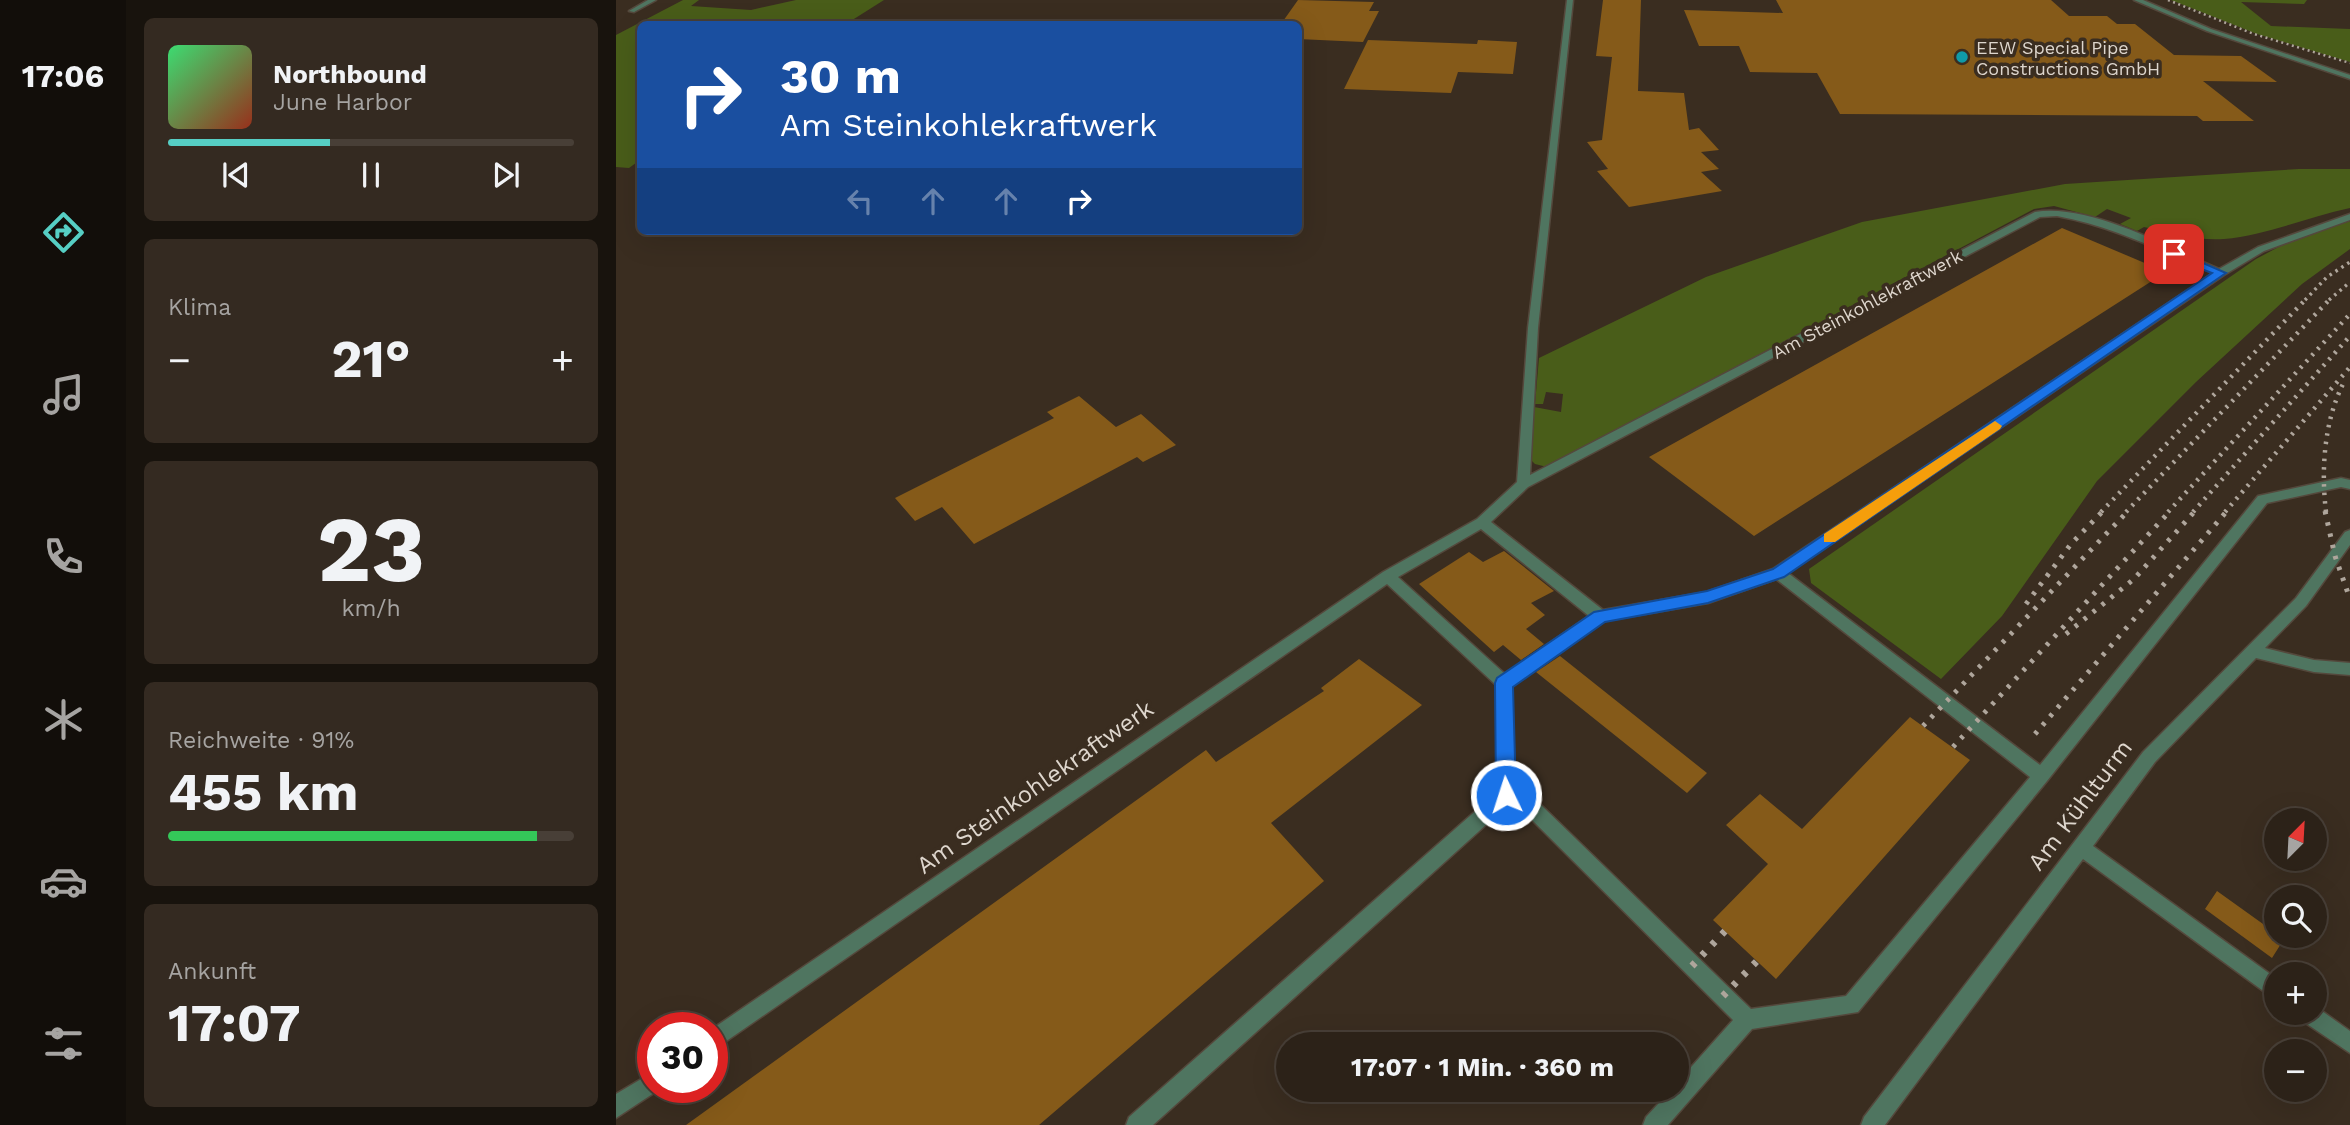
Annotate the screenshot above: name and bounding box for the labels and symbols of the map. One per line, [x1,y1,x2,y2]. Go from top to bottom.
place label: EEW Special Pipe Constructions GmbH [1976,37,2160,79]
marker: EEW Special Pipe Constructions GmbH [1954,49,1970,65]
pin [2144,224,2204,284]
street label: Am Steinkohlekraftwerk [1768,245,1966,363]
street label: Am Steinkohlekraftwerk [911,694,1159,880]
street label: Am Kühlturm [2022,734,2138,876]
position arrow [1469,758,1543,832]
north arrow [2264,808,2328,872]
speed limit sign: 30 [637,1012,728,1103]

